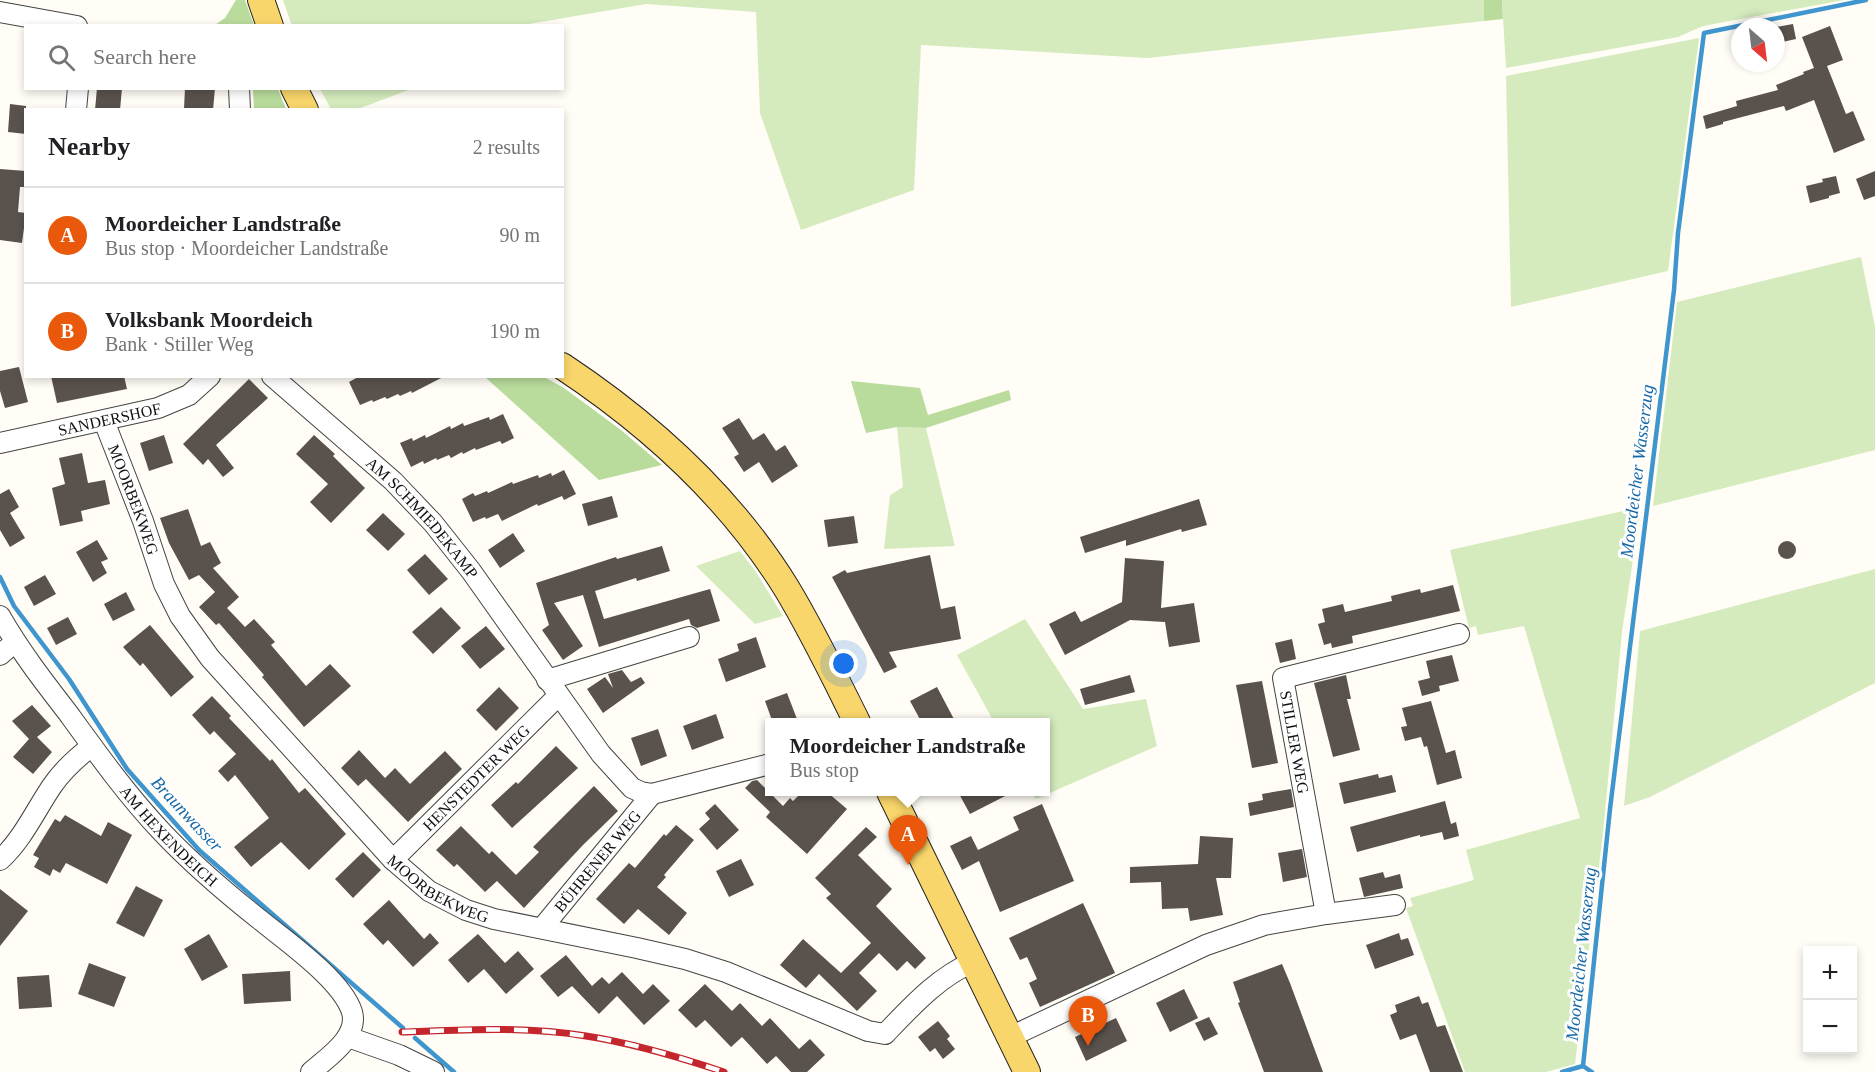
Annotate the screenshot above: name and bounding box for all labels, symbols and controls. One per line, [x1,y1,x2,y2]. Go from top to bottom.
north arrow [1731,18,1785,72]
search box [24,24,564,90]
icon: search [45,41,78,74]
text: Search here [93,44,196,69]
text: Nearby [48,132,130,161]
text: 2 results [473,136,540,158]
text: Moordeicher Landstraße [105,211,341,236]
text: A [60,224,75,246]
text: 90 m [499,224,540,246]
text: Bus stop · Moordeicher Landstraße [105,237,388,259]
text: Volksbank Moordeich [105,307,313,332]
text: B [61,320,74,342]
text: 190 m [489,320,540,342]
text: Bank · Stiller Weg [105,333,254,355]
water label: Moordeicher Wasserzug [1616,383,1658,560]
street label: SANDERSHOF [56,400,163,439]
street label: MOORBEKWEG [105,442,162,557]
street label: AM SCHMIEDEKAMP [363,454,481,582]
your location [829,649,858,678]
street label: STILLER WEG [1277,689,1312,795]
popup [765,718,1050,796]
street label: HENSTEDTER WEG [420,721,533,834]
text: Moordeicher Landstraße [789,733,1026,758]
text: Bus stop [789,759,859,781]
water label: Braunwasser [147,772,227,856]
street label: AM HEXENDEICH [117,783,221,890]
street label: BÜHRENER WEG [551,806,645,915]
pin: A [888,816,928,865]
street label: MOORBEKWEG [384,851,491,926]
water label: Moordeicher Wasserzug [1562,866,1600,1043]
map controls [1803,946,1857,1054]
button: + [1803,946,1857,1000]
pin: B [1068,996,1108,1046]
button: − [1803,1000,1857,1054]

